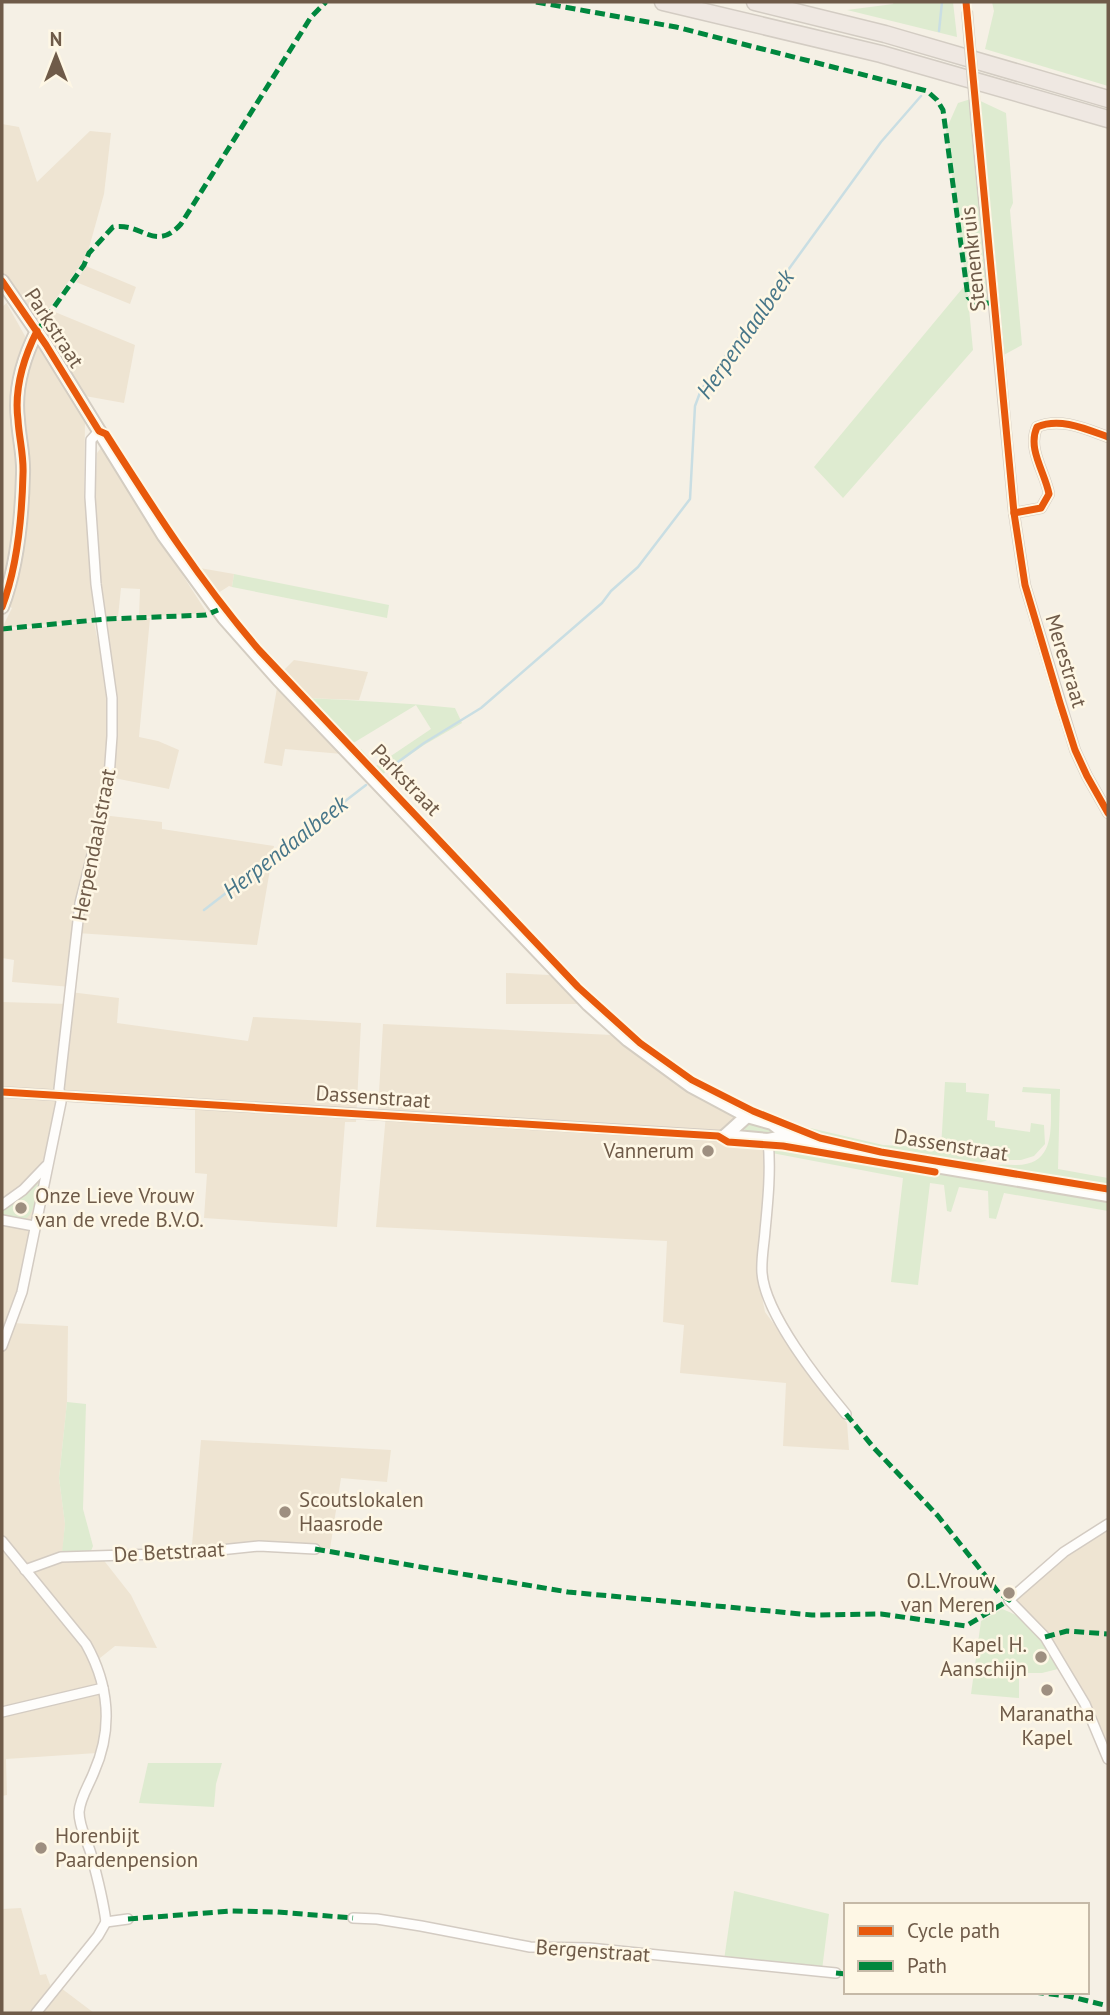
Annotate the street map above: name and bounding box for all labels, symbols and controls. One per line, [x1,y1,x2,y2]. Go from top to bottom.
north arrow [21,21,91,91]
text: N [50,27,62,51]
street label: Stenenkruis [954,205,991,313]
water label: Herpendaalbeek [689,262,801,404]
street label: Parkstraat [19,283,90,373]
street label: Merestraat [1040,611,1093,711]
street label: Parkstraat [366,738,447,821]
street label: Herpendaalstraat [65,766,122,923]
water label: Herpendaalbeek [216,788,354,905]
street label: Dassenstraat [315,1079,431,1114]
street label: Dassenstraat [892,1122,1010,1167]
place label: Vannerum [603,1137,694,1164]
marker: Vannerum [700,1143,716,1159]
place label: Onze Lieve Vrouw van de vrede B.V.O. [35,1182,204,1233]
marker: Onze Lieve Vrouw van de vrede B.V.O. [13,1200,29,1216]
place label: Scoutslokalen Haasrode [299,1486,424,1537]
marker: Scoutslokalen Haasrode [277,1504,293,1520]
street label: De Betstraat [113,1535,225,1568]
place label: O.L.Vrouw van Meren [901,1567,996,1618]
marker: O.L.Vrouw van Meren [1001,1585,1017,1601]
place label: Kapel H. Aanschijn [940,1631,1027,1682]
marker: Kapel H. Aanschijn [1033,1649,1049,1665]
marker: Maranatha Kapel [1039,1682,1055,1698]
place label: Maranatha Kapel [999,1700,1095,1751]
place label: Horenbijt Paardenpension [55,1822,198,1873]
marker: Horenbijt Paardenpension [33,1840,49,1856]
legend [844,1903,1089,1994]
text: Cycle path [907,1917,1000,1944]
street label: Bergenstraat [535,1933,651,1968]
text: Path [907,1952,947,1979]

